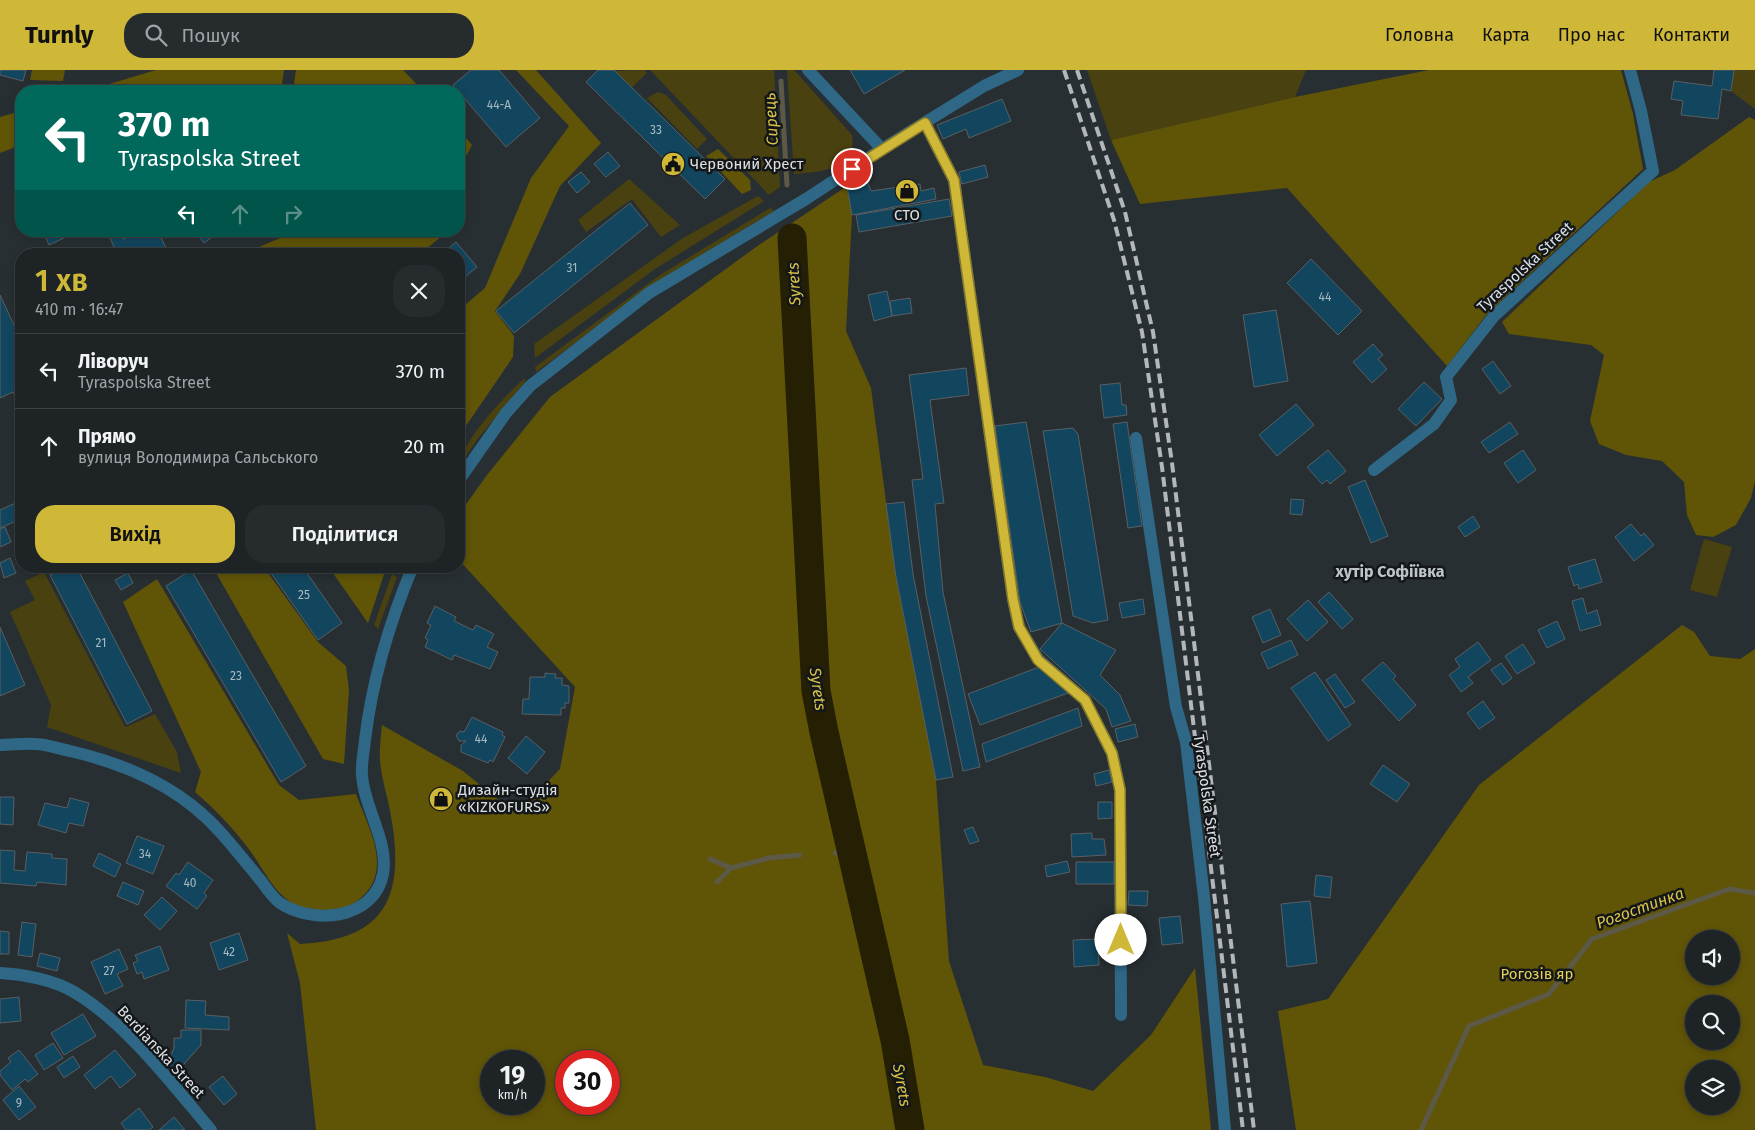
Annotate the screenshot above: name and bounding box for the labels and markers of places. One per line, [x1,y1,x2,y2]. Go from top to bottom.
pin [831,148,873,190]
public building icon: Червоний Хрест [660,151,686,177]
place label: Червоний Хрест [690,155,804,173]
shop icon: СТО [894,178,920,204]
place label: СТО [894,206,920,224]
place label: Дизайн-студія «KIZKOFURS» [457,781,558,816]
shop icon: Дизайн-студія «KIZKOFURS» [428,786,454,812]

